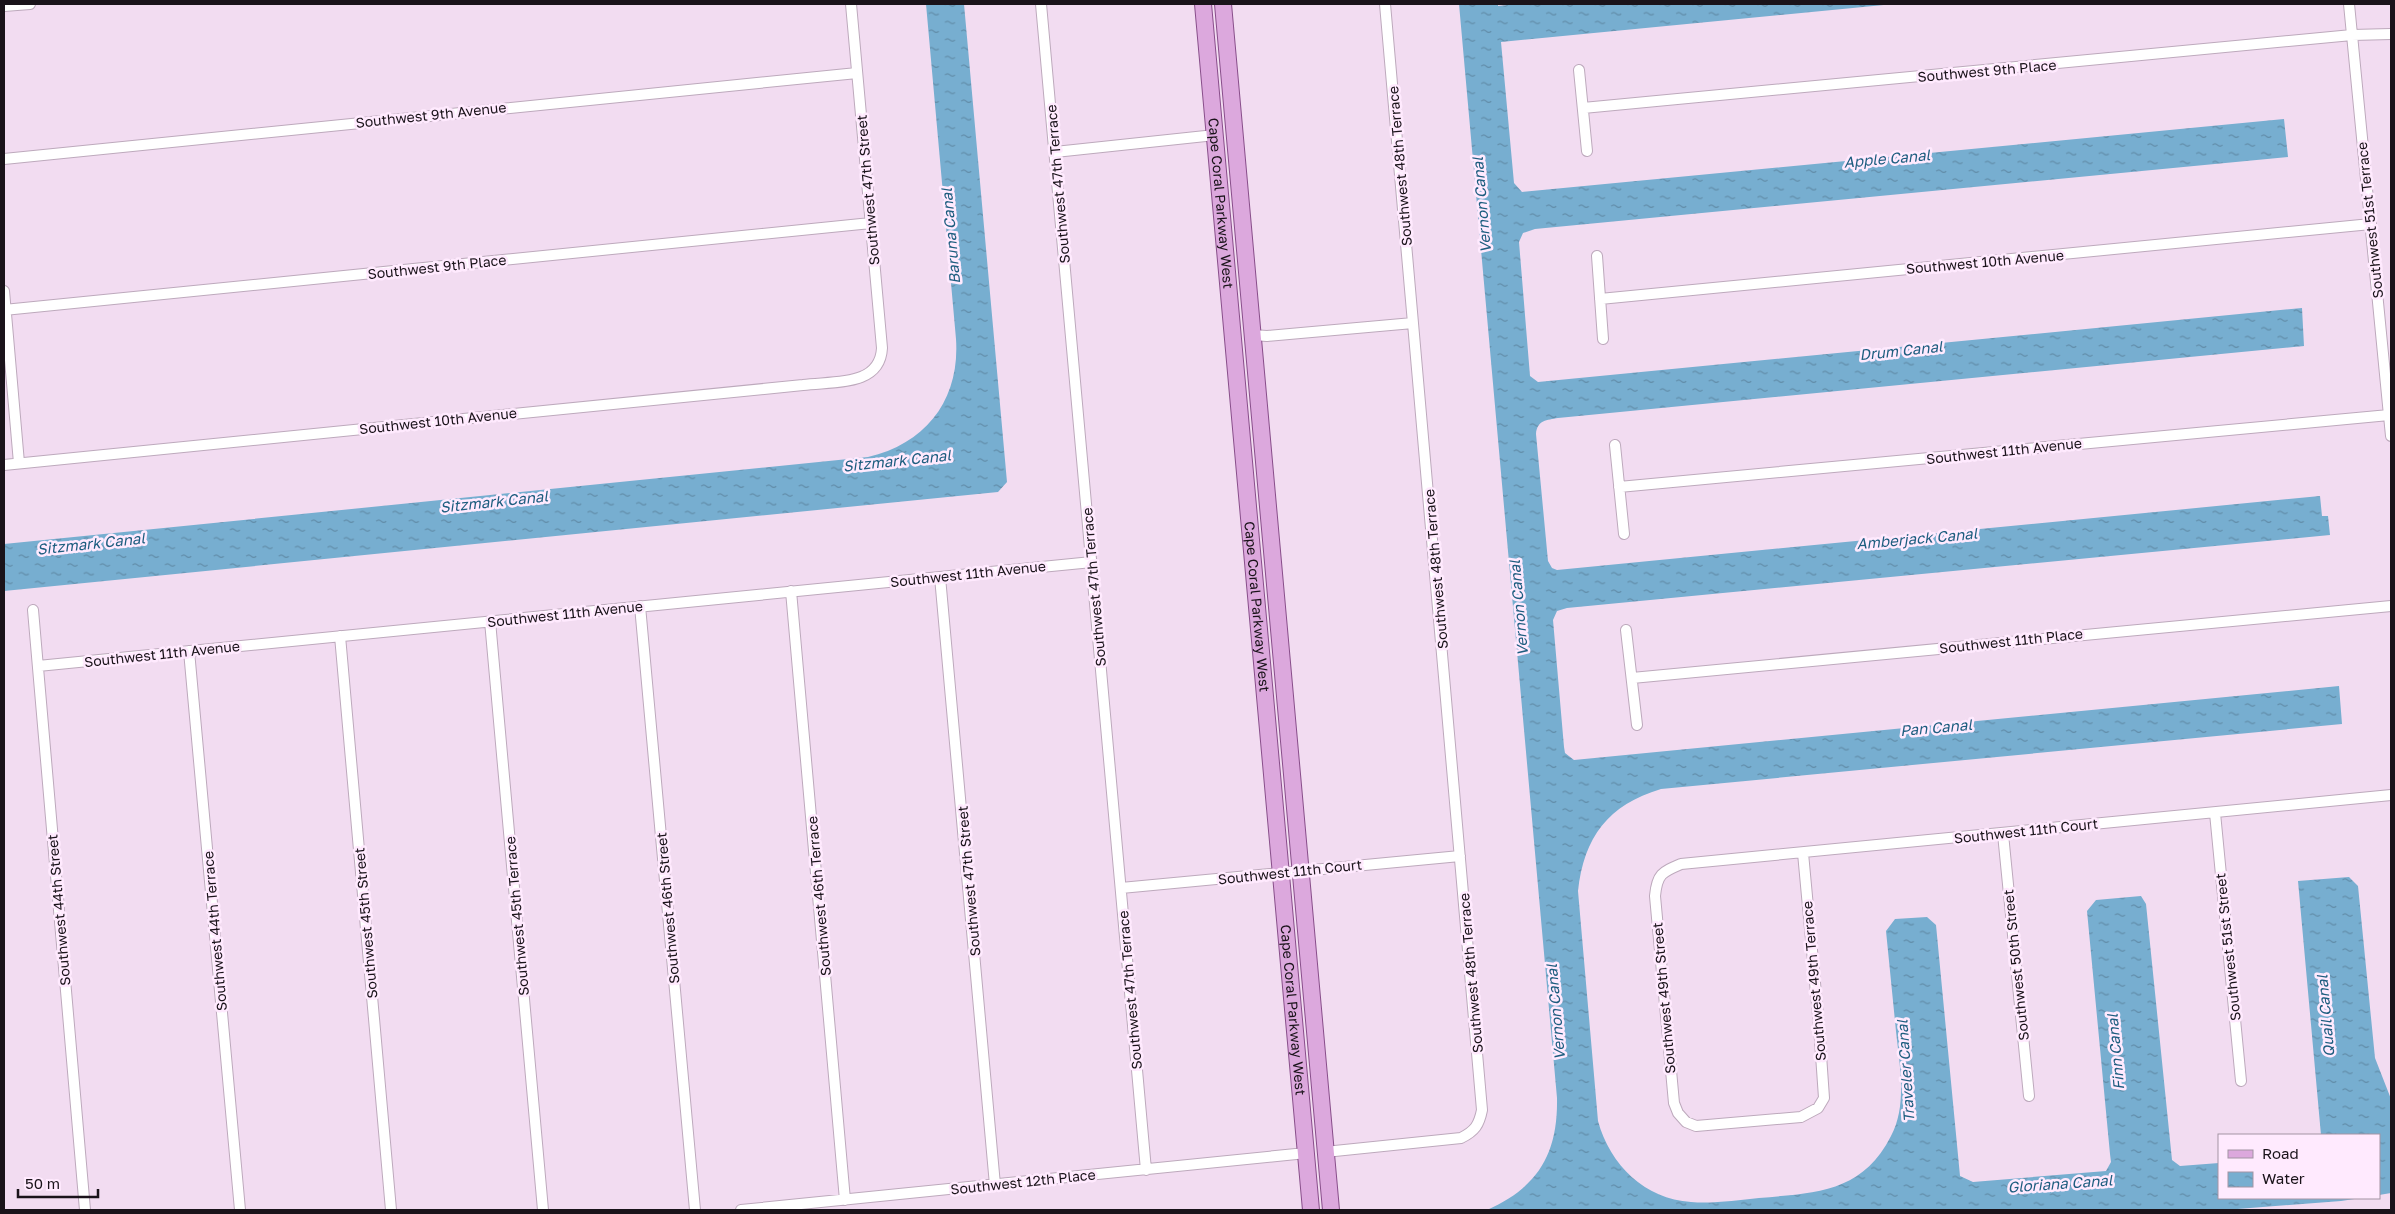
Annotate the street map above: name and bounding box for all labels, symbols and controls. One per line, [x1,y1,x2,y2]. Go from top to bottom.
street label: Southwest 9th Place [1917,56,2057,85]
street label: Southwest 48th Terrace [1384,85,1415,247]
street label: Southwest 9th Avenue [355,98,507,131]
street label: Southwest 47th Terrace [1042,104,1073,264]
street label: Southwest 47th Street [852,114,883,266]
street label: Cape Coral Parkway West [1205,117,1237,289]
street label: Southwest 51st Terrace [2353,141,2386,299]
water label: Apple Canal [1843,145,1932,171]
water label: Vernon Canal [1468,155,1494,254]
water label: Baruna Canal [937,186,963,285]
street label: Southwest 10th Avenue [1905,246,2065,277]
street label: Southwest 9th Place [367,251,507,282]
water label: Drum Canal [1858,337,1945,363]
street label: Southwest 10th Avenue [358,404,518,437]
street label: Southwest 11th Avenue [1925,434,2083,467]
water label: Sitzmark Canal [842,445,953,475]
water label: Sitzmark Canal [439,486,550,516]
street label: Southwest 48th Terrace [1420,488,1451,650]
street label: Southwest 47th Terrace [1078,507,1109,667]
street label: Cape Coral Parkway West [1241,520,1274,693]
water label: Amberjack Canal [1856,524,1979,553]
water label: Sitzmark Canal [36,528,147,558]
street label: Southwest 11th Avenue [889,557,1047,590]
water label: Vernon Canal [1505,558,1531,657]
street label: Southwest 11th Avenue [486,597,644,630]
street label: Southwest 11th Place [1938,625,2084,657]
street label: Southwest 11th Avenue [83,637,241,670]
water label: Pan Canal [1899,715,1974,739]
street label: Southwest 47th Street [953,805,984,957]
street label: Southwest 11th Court [1953,814,2099,847]
street label: Southwest 46th Terrace [803,815,834,977]
street label: Southwest 46th Street [652,832,683,984]
street label: Southwest 44th Street [43,834,74,986]
street label: Southwest 45th Terrace [501,836,532,997]
street label: Southwest 45th Street [350,847,381,999]
street label: Southwest 44th Terrace [199,850,230,1012]
street label: Southwest 11th Court [1217,855,1363,888]
street label: Southwest 51st Street [2211,872,2244,1022]
street label: Southwest 50th Street [1999,889,2032,1041]
street label: Southwest 48th Terrace [1455,892,1486,1054]
street label: Southwest 49th Terrace [1798,900,1829,1062]
street label: Southwest 47th Terrace [1114,910,1145,1070]
street label: Southwest 49th Street [1648,922,1679,1074]
street label: Cape Coral Parkway West [1277,924,1310,1096]
water label: Vernon Canal [1542,962,1568,1061]
water label: Quail Canal [2312,973,2338,1058]
water label: Finn Canal [2103,1012,2127,1091]
water label: Traveler Canal [1892,1018,1918,1123]
legend [2218,1134,2380,1199]
text: Road [2262,1144,2299,1162]
street label: Southwest 12th Place [950,1165,1096,1198]
scale bar [18,1166,98,1198]
text: Water [2262,1169,2305,1187]
water label: Gloriana Canal [2007,1170,2114,1196]
text: 50 m [25,1174,60,1192]

